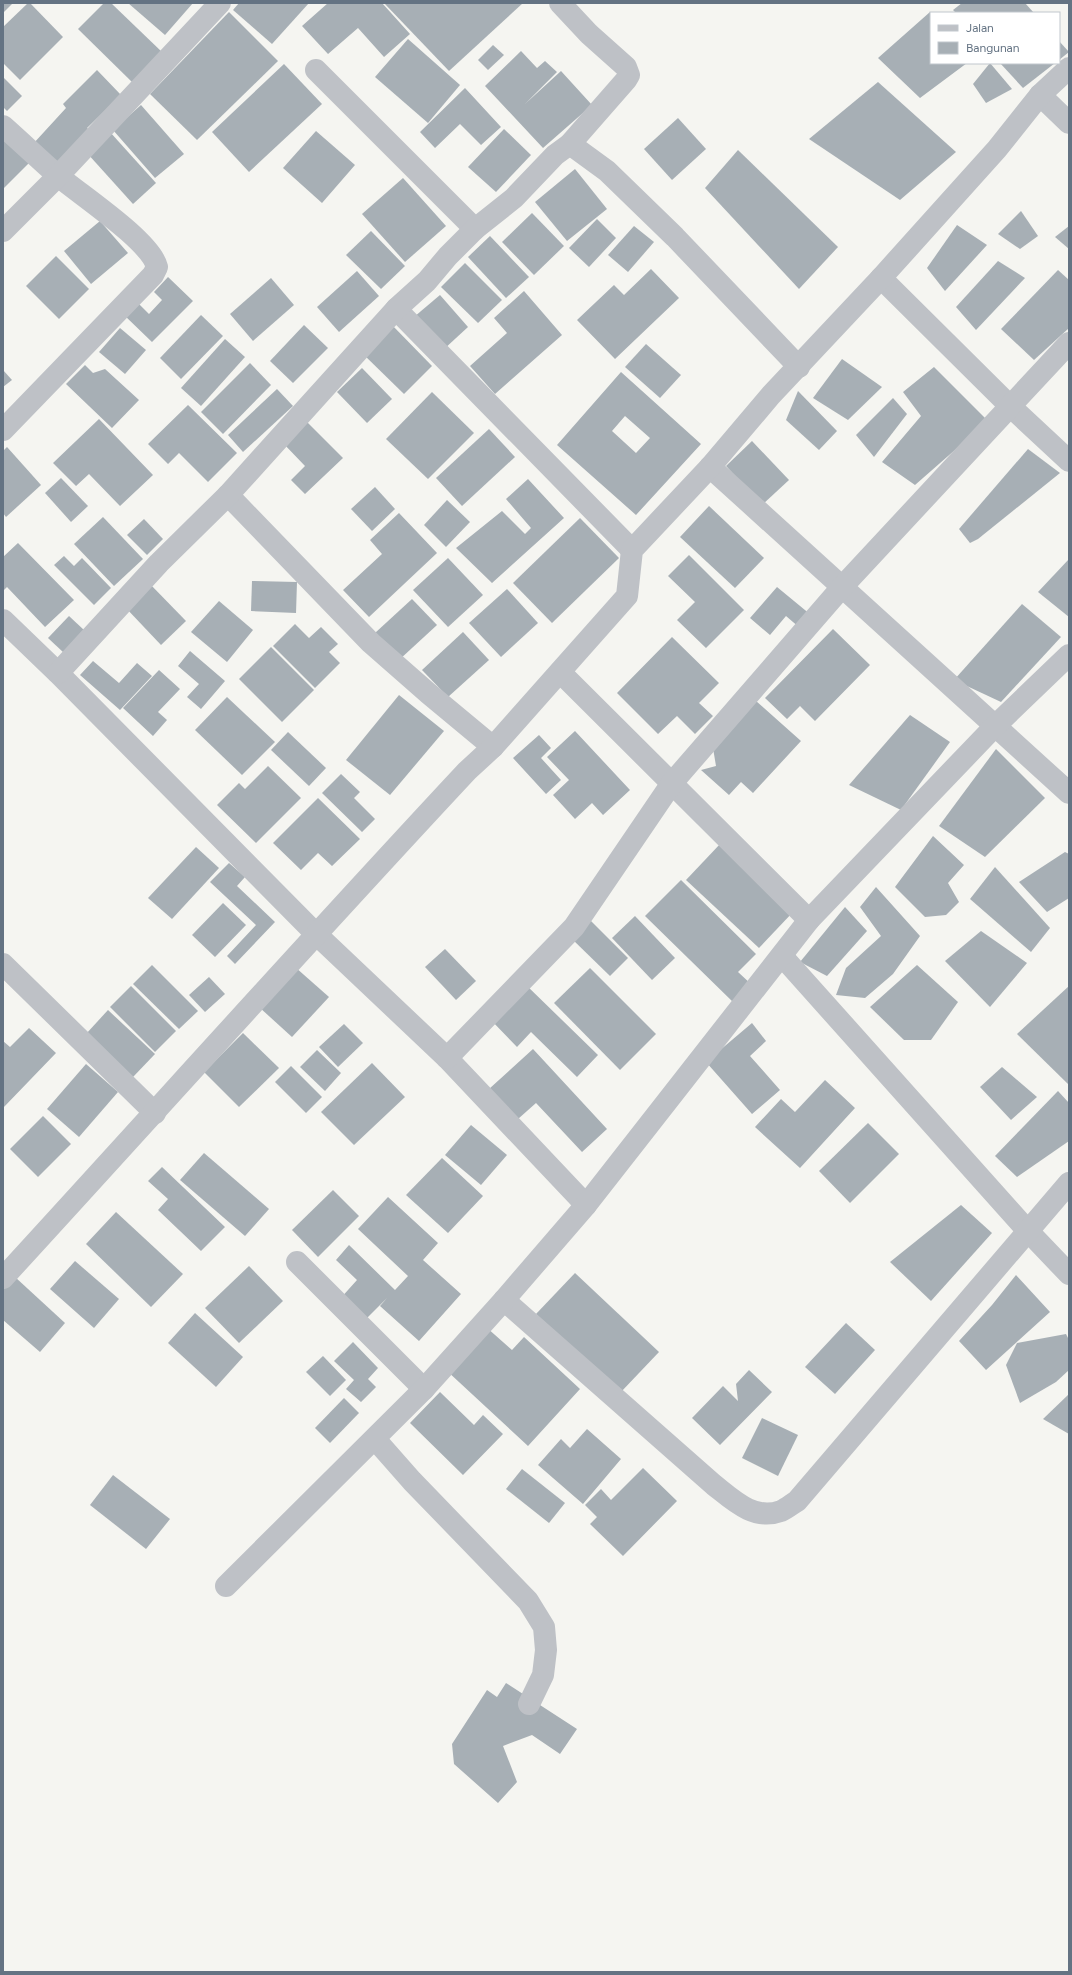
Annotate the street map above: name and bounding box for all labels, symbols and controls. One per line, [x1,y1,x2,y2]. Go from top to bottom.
legend [930,12,1060,64]
text: Jalan [966,21,994,35]
text: Bangunan [966,41,1020,55]

